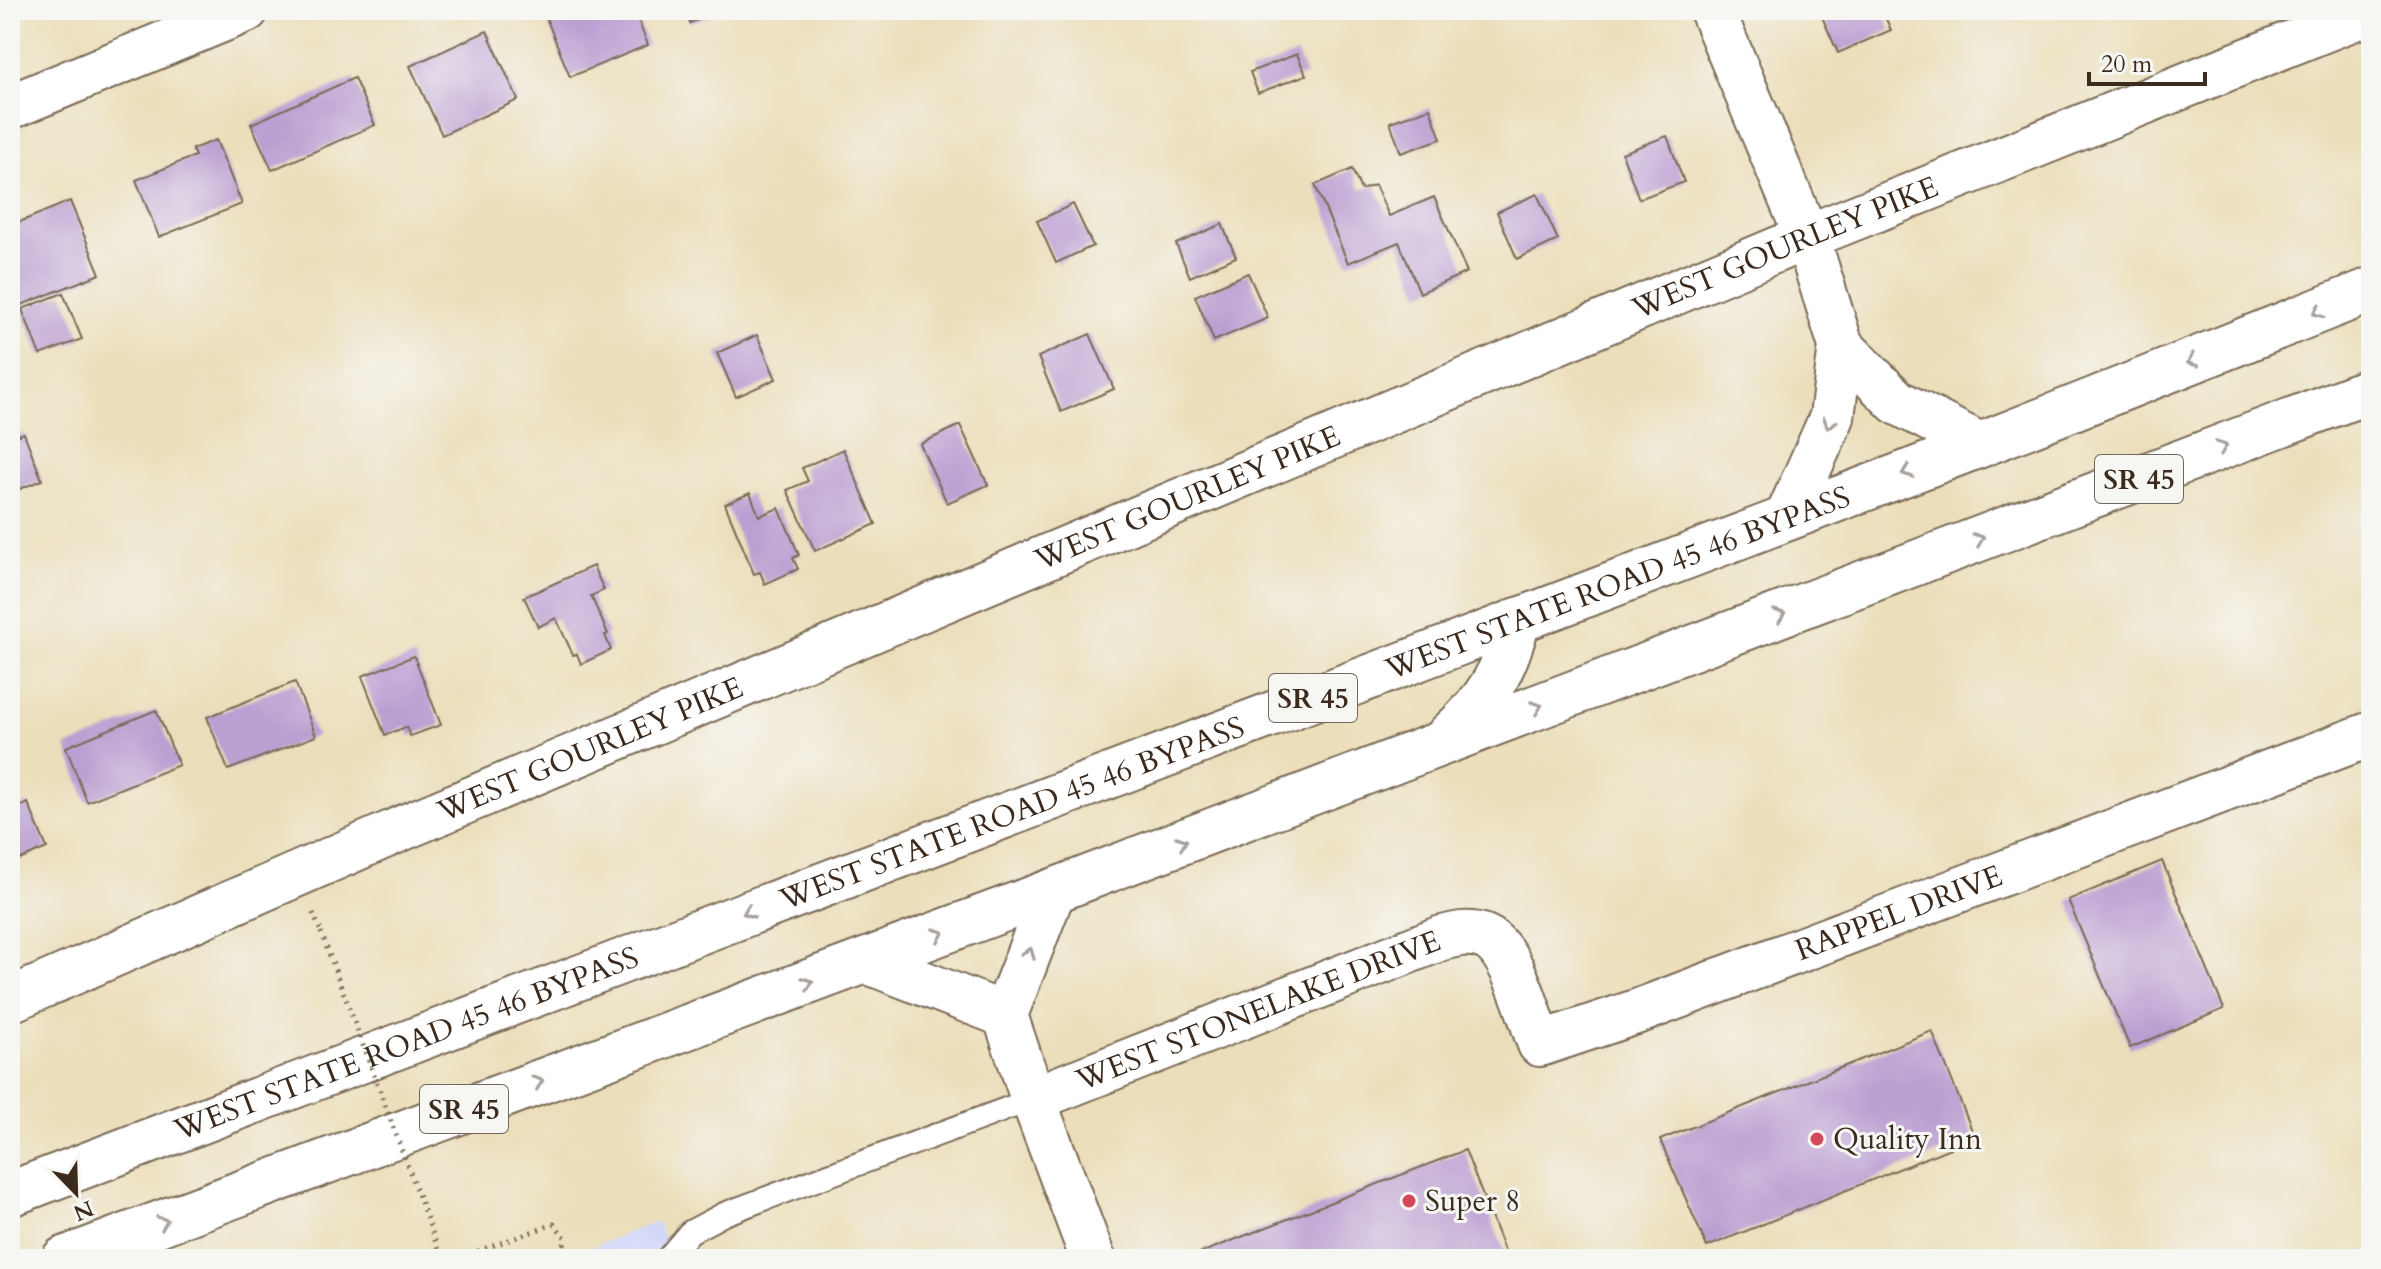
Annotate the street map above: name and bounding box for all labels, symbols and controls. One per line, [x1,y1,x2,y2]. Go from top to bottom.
scale bar [2089,36,2205,86]
text: 20 m [2101,48,2153,81]
street label: WEST GOURLEY PIKE [1625,167,1944,330]
one-way arrow [2312,302,2326,318]
one-way arrow [2186,352,2200,368]
one-way arrow [1822,415,1838,429]
street label: WEST GOURLEY PIKE [1028,416,1346,581]
one-way arrow [2215,440,2229,457]
road number: SR 45 [2095,455,2183,503]
one-way arrow [1901,462,1915,479]
street label: WEST STATE ROAD 45 46 BYPASS [1379,476,1856,690]
one-way arrow [1971,532,1985,549]
one-way arrow [1772,608,1786,625]
street label: WEST GOURLEY PIKE [430,667,749,832]
road number: SR 45 [1269,674,1357,722]
one-way arrow [1529,700,1543,717]
street label: WEST STATE ROAD 45 46 BYPASS [773,707,1250,921]
one-way arrow [1174,835,1188,852]
street label: RAPPEL DRIVE [1790,855,2008,971]
one-way arrow [742,902,756,919]
street label: WEST STONELAKE DRIVE [1069,920,1446,1101]
one-way arrow [931,927,945,944]
street label: WEST STATE ROAD 45 46 BYPASS [167,937,645,1151]
one-way arrow [1019,947,1036,961]
one-way arrow [800,976,814,993]
one-way arrow [530,1075,544,1092]
road number: SR 45 [420,1085,508,1133]
place label: Quality Inn [1833,1119,1982,1160]
marker: Quality Inn [1808,1130,1826,1148]
north arrow [36,1153,116,1233]
place label: Super 8 [1425,1181,1520,1222]
marker: Super 8 [1400,1192,1418,1210]
text: N [69,1193,98,1228]
one-way arrow [155,1215,169,1232]

